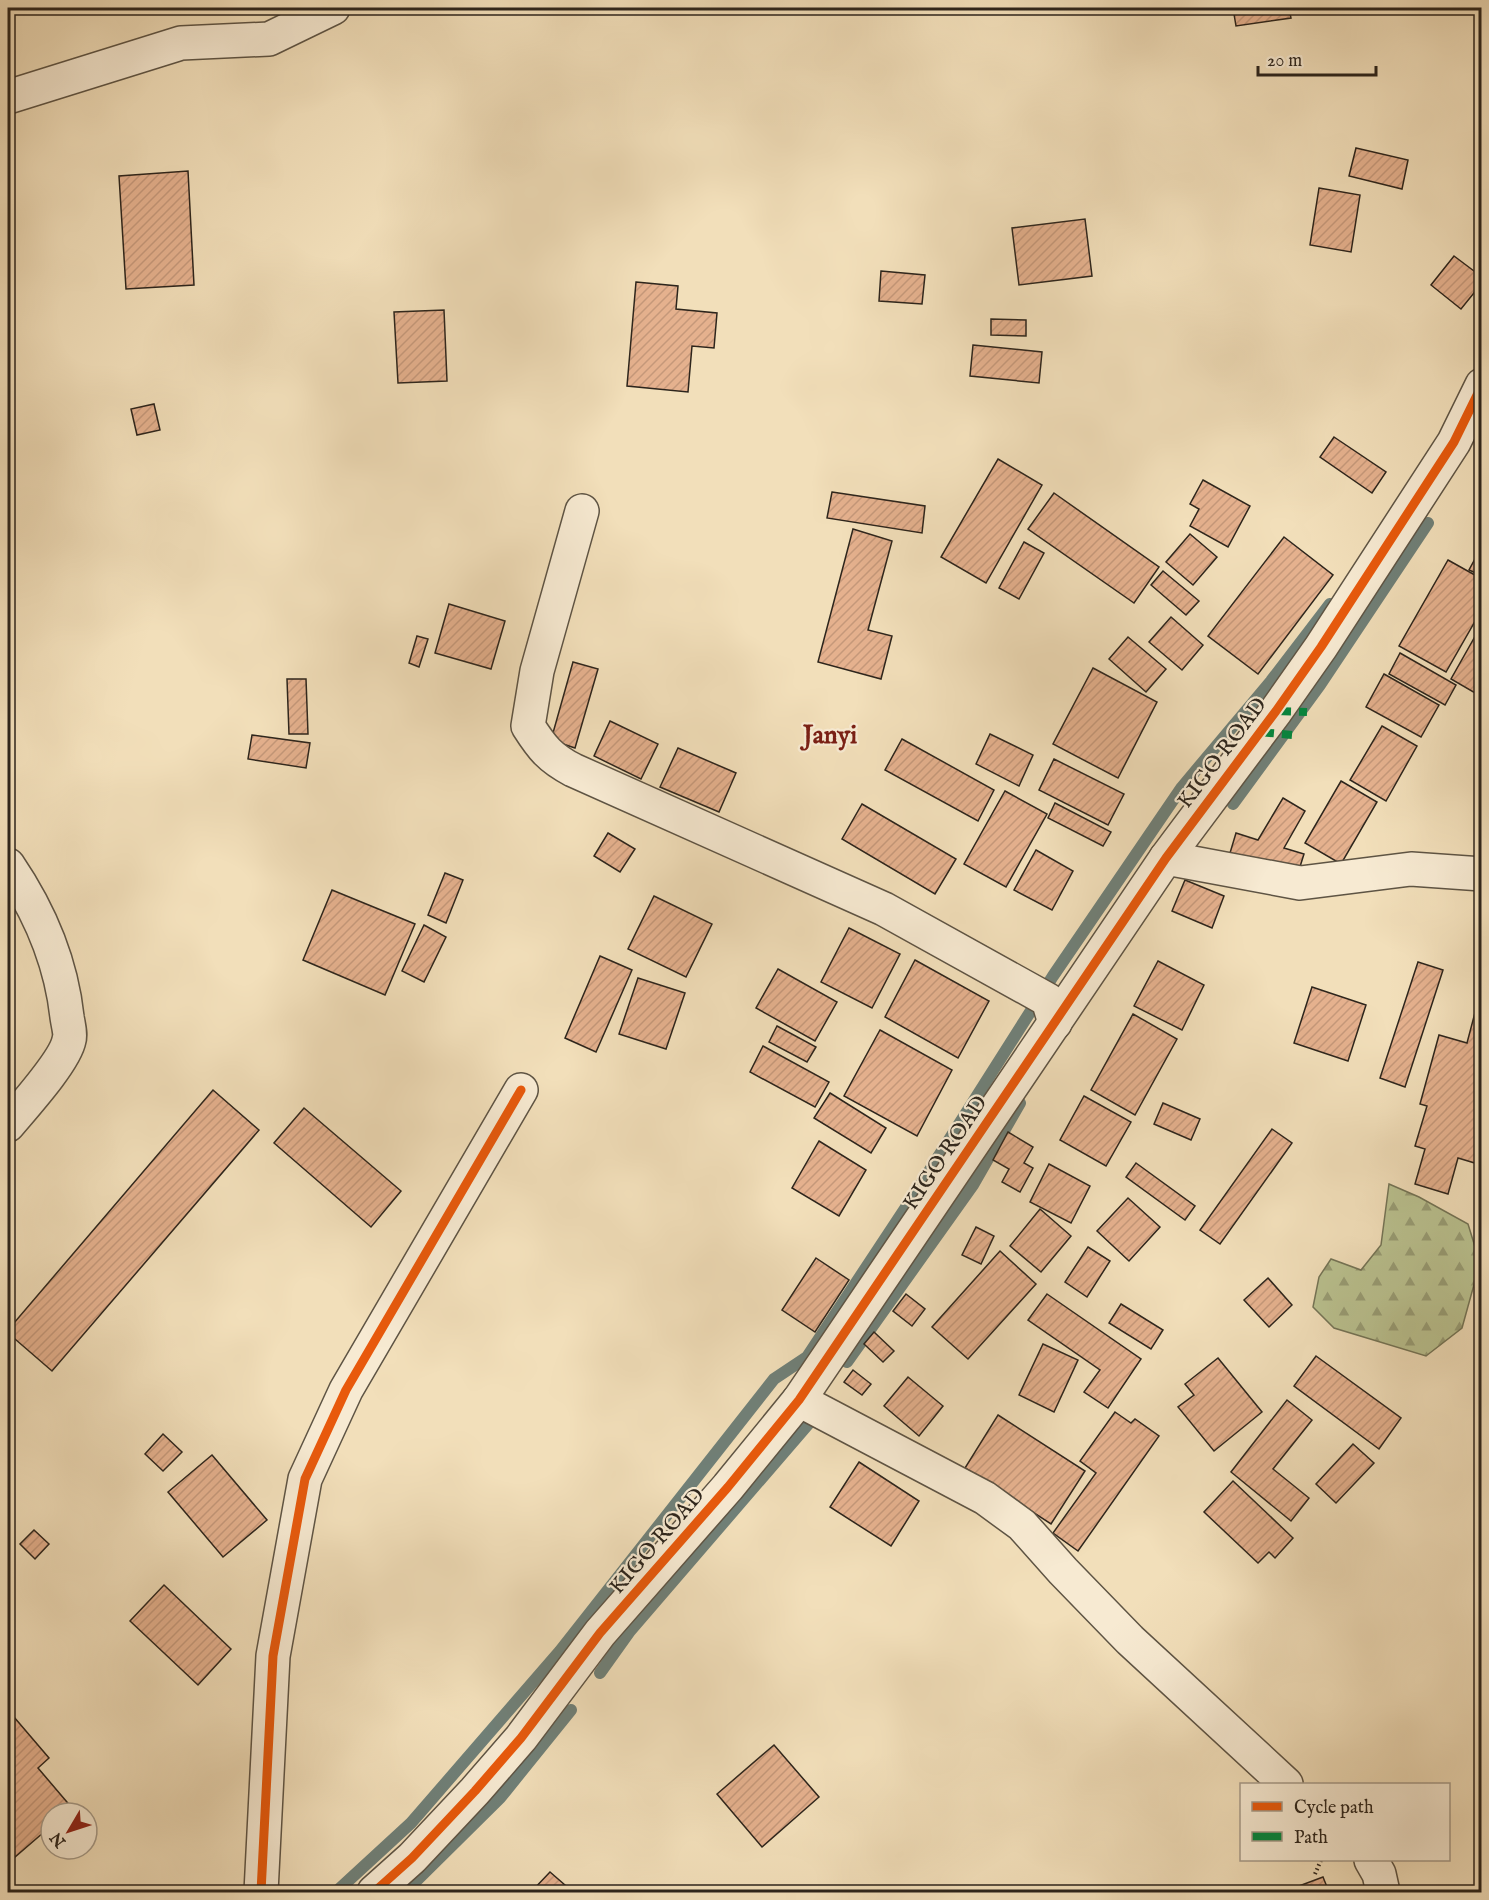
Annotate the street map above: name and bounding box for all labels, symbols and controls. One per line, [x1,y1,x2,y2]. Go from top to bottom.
scale bar [1258,39,1376,77]
text: 20 m [1267,50,1302,73]
street label: KIGO ROAD [1172,692,1274,814]
district label: Janyi [800,719,857,752]
street label: KIGO ROAD [897,1090,994,1216]
street label: KIGO ROAD [604,1482,711,1600]
legend [1240,1783,1450,1861]
text: Cycle path [1294,1797,1374,1820]
north arrow [39,1801,99,1861]
text: N [47,1827,72,1852]
text: Path [1294,1827,1328,1850]

